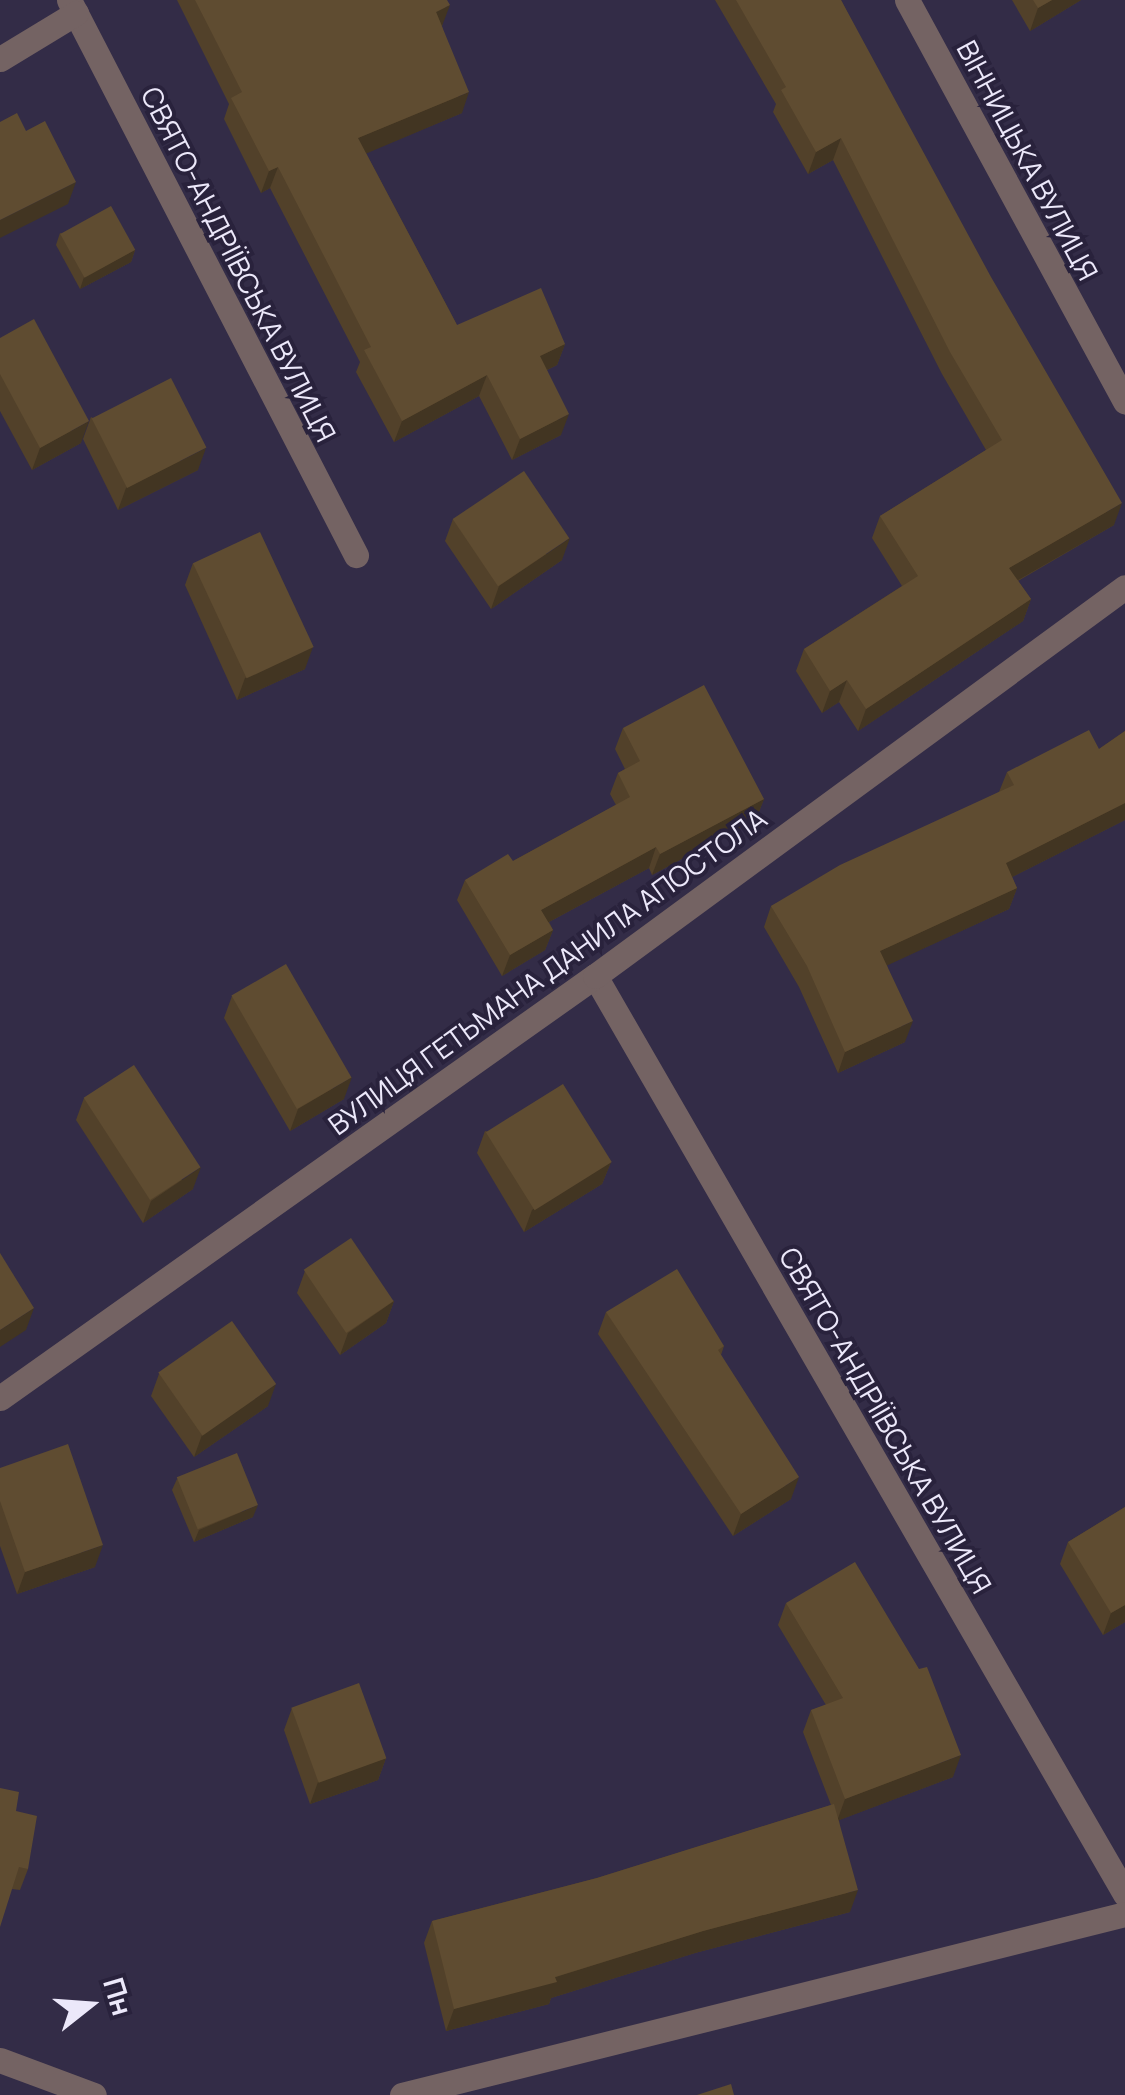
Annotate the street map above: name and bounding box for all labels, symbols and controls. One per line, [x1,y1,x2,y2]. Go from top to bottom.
street label: ВІННИЦЬКА ВУЛИЦЯ [951,34,1105,286]
street label: СВЯТО-АНДРІЇВСЬКА ВУЛИЦЯ [135,81,343,447]
street label: ВУЛИЦЯ ГЕТЬМАНА ДАНИЛА АПОСТОЛА [321,801,773,1141]
street label: СВЯТО-АНДРІЇВСЬКА ВУЛИЦЯ [773,1241,999,1599]
north arrow [40,1955,140,2055]
text: Пн [95,1973,142,2020]

